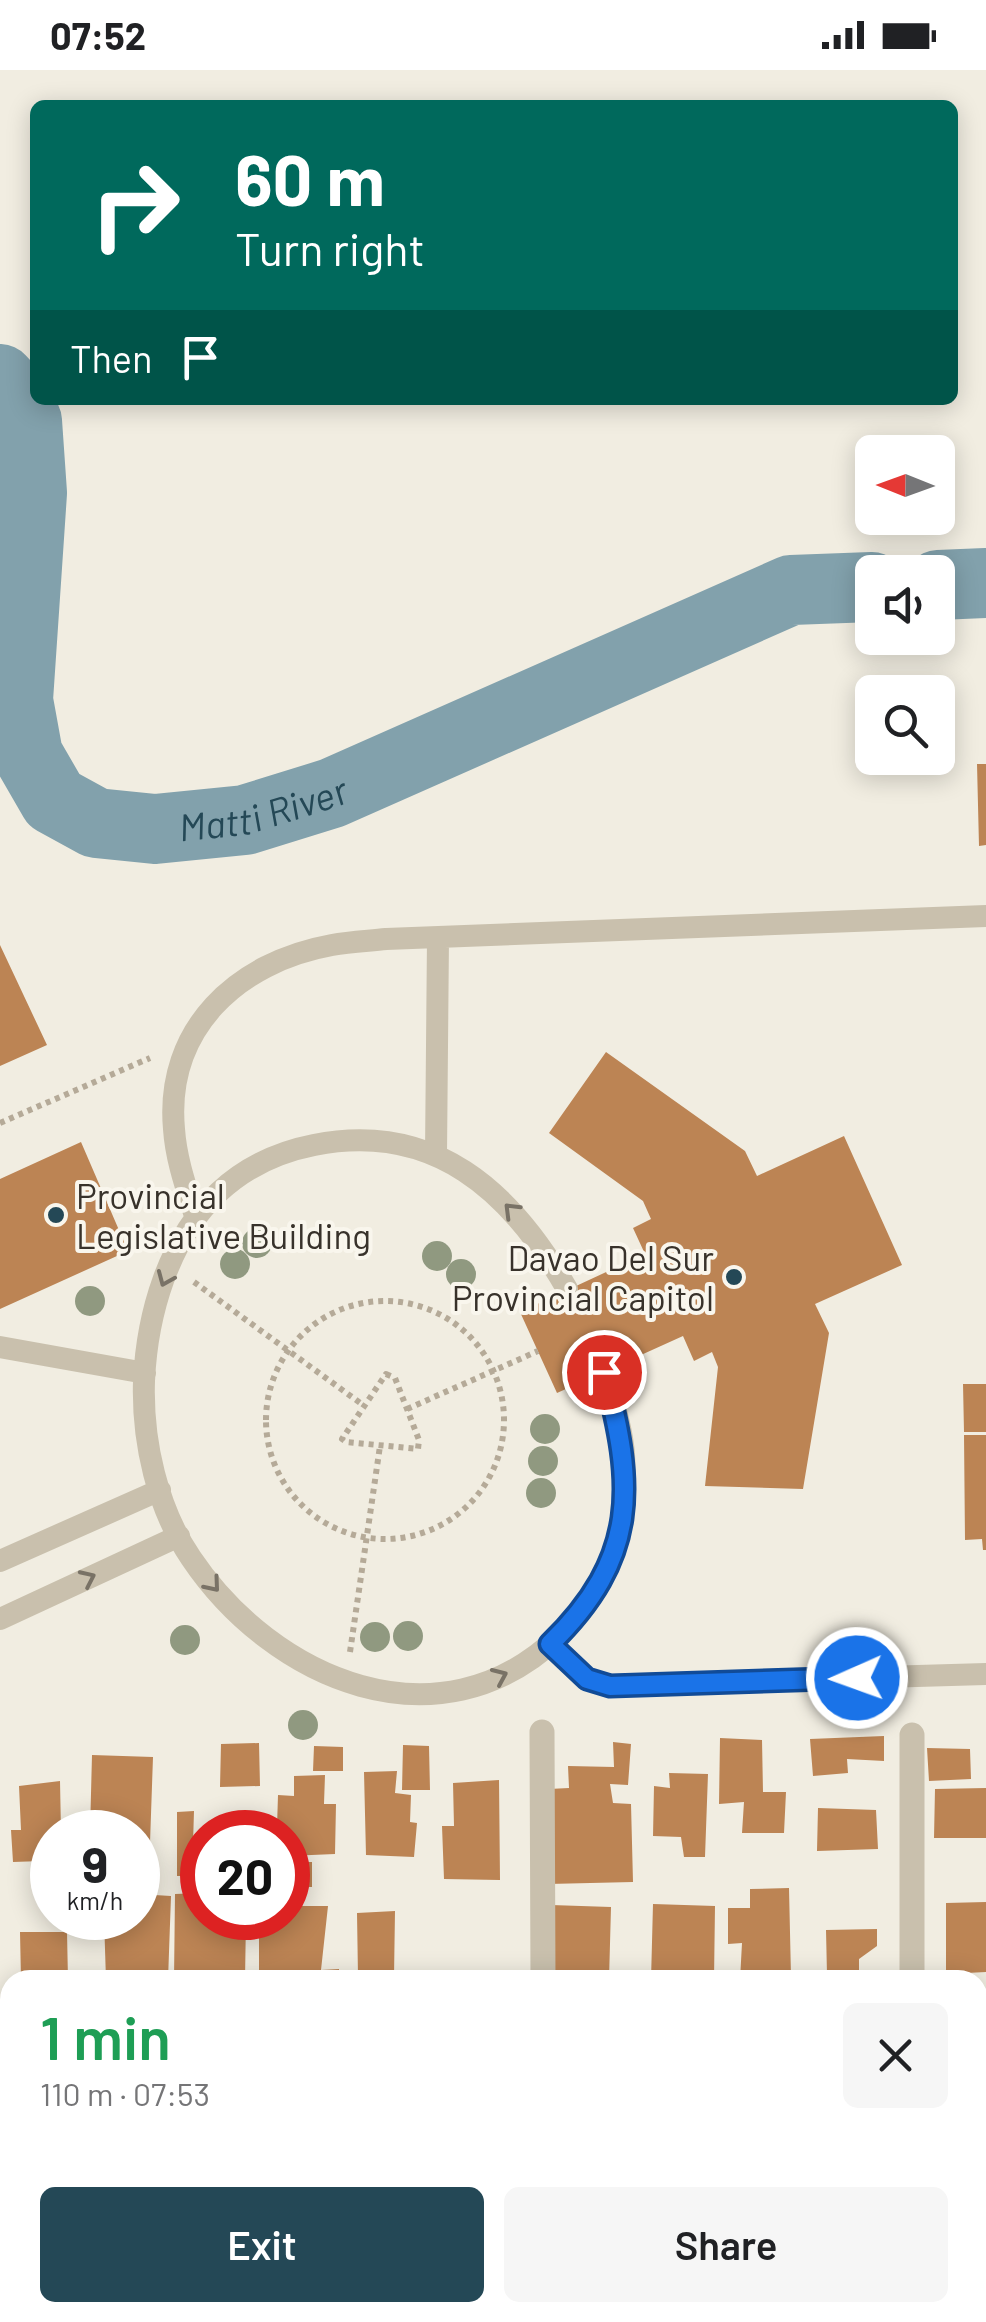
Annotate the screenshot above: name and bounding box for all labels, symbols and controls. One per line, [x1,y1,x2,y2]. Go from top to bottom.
text: 07:52 [50,12,146,58]
text: 60 m [235,136,385,220]
icon: right [70,140,200,270]
text: Turn right [235,221,425,275]
icon: arrive [173,330,228,385]
text: Then [70,335,153,381]
north arrow [855,435,955,535]
map controls [855,435,955,775]
button: sound [855,555,955,655]
button: search [855,675,955,775]
water label: Matti River [176,766,356,850]
place label: Provincial Legislative Building [76,1174,371,1256]
marker: Provincial Legislative Building [45,1204,67,1226]
one-way arrow [505,1204,523,1222]
place label: Davao Del Sur Provincial Capitol [452,1236,714,1318]
marker: Davao Del Sur Provincial Capitol [723,1266,745,1288]
one-way arrow [157,1269,177,1287]
pin [562,1330,647,1415]
icon: arrive [577,1345,632,1400]
one-way arrow [78,1570,96,1590]
one-way arrow [201,1573,219,1591]
position arrow [805,1626,909,1730]
one-way arrow [489,1668,507,1688]
speed limit sign: 20 [180,1810,310,1940]
text: 9 [82,1833,108,1893]
text: km/h [67,1885,123,1915]
text: 1 min [40,2000,171,2072]
button: close [843,2003,948,2108]
text: 110 m · 07:53 [40,2074,210,2112]
button: Exit [40,2187,484,2302]
button: Share [504,2187,948,2302]

